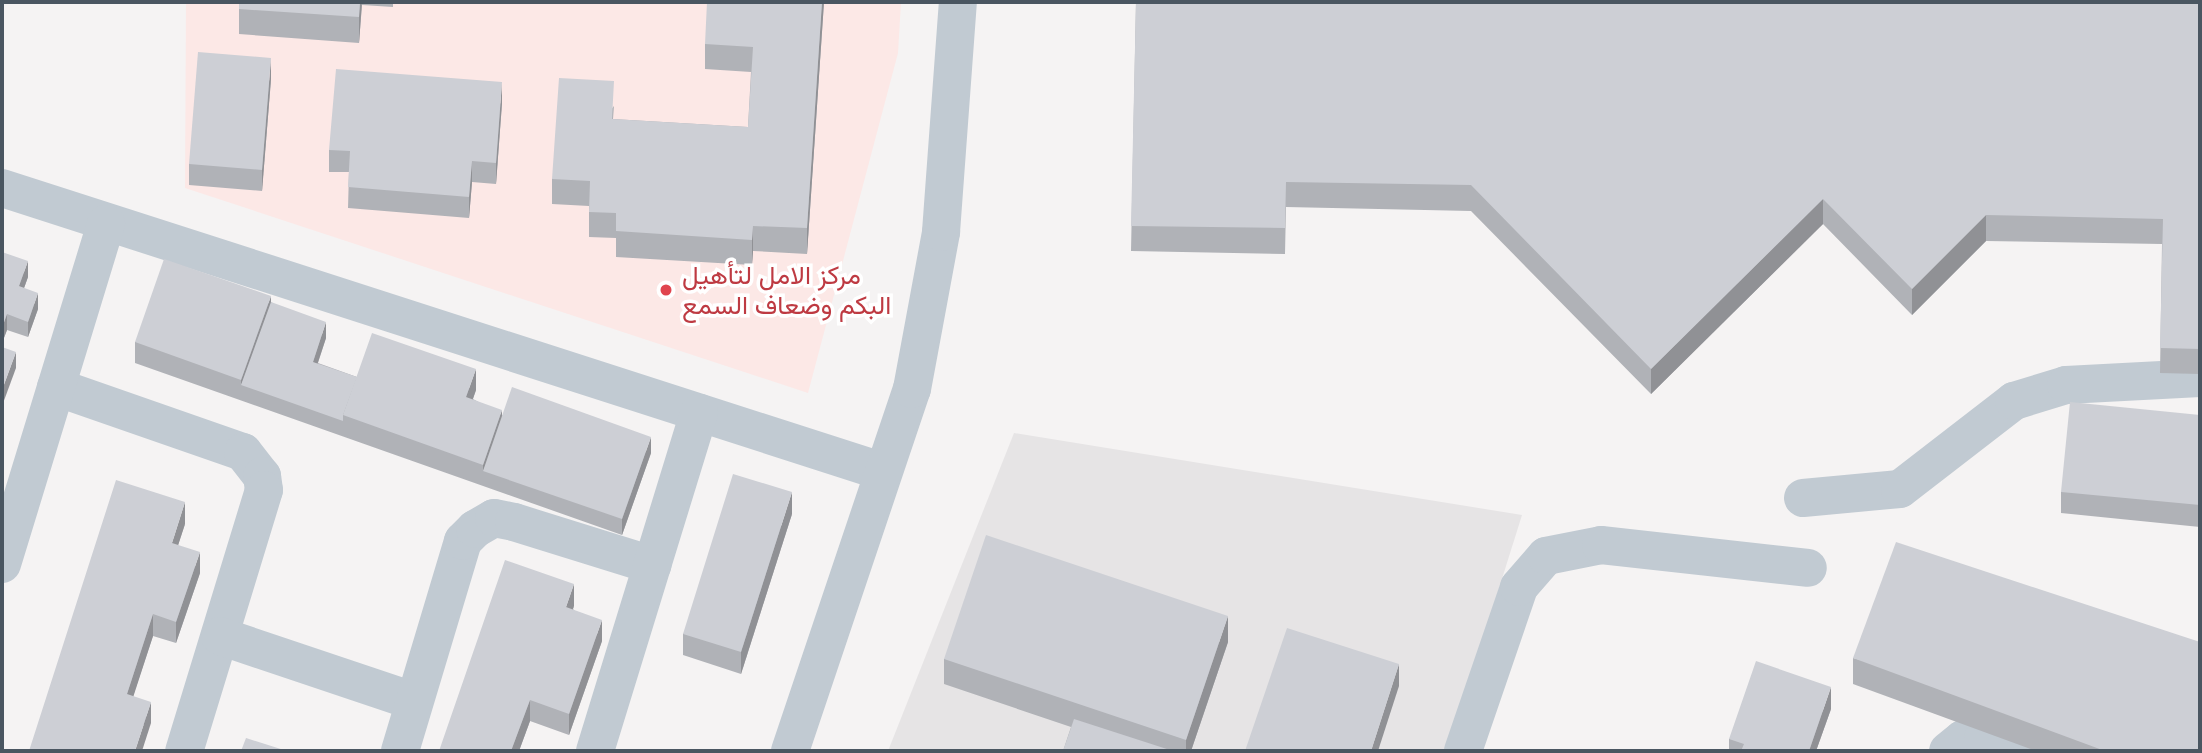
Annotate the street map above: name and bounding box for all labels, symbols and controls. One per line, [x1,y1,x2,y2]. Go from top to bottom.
place label: مركز الامل لتأهيل البكم وضعاف السمع [682,259,891,320]
marker: مركز الامل لتأهيل البكم وضعاف السمع [656,280,676,300]

